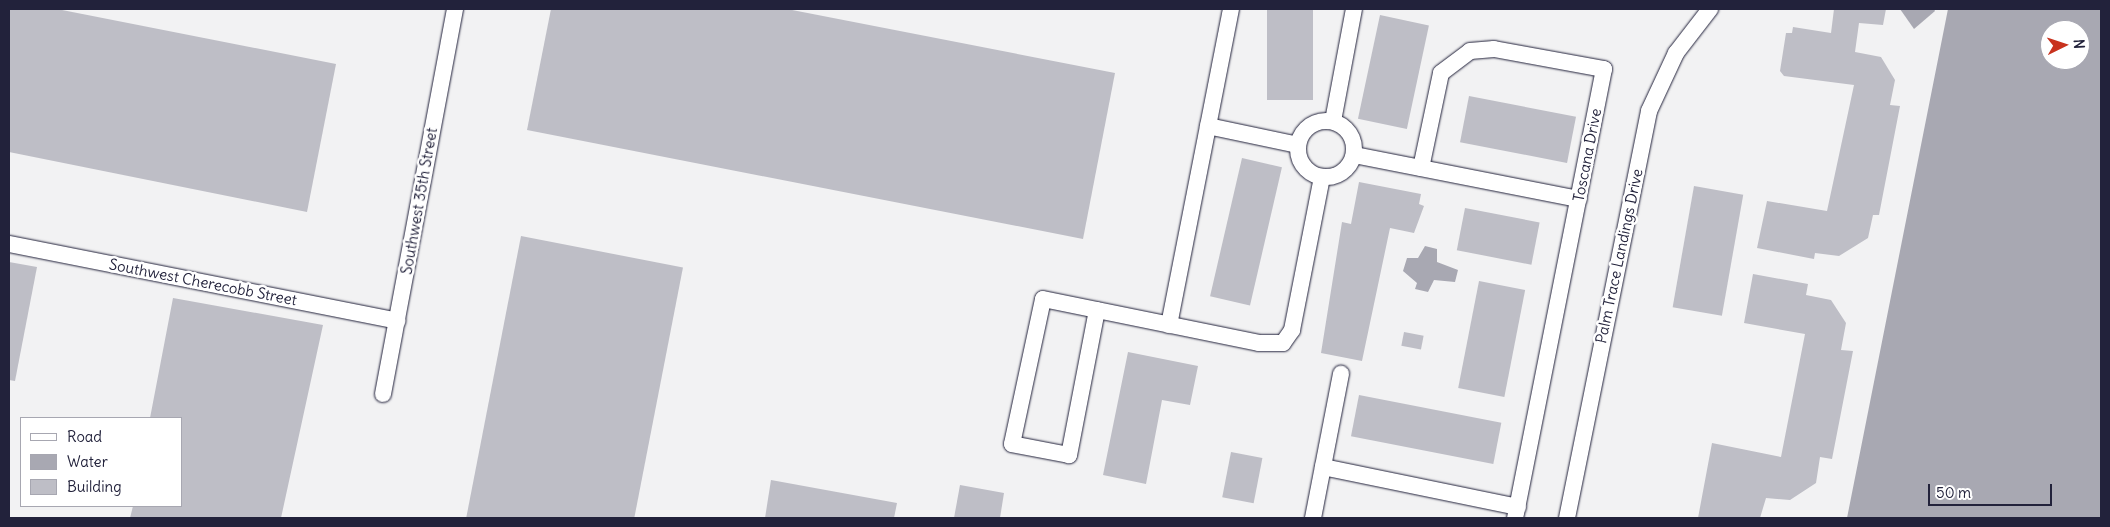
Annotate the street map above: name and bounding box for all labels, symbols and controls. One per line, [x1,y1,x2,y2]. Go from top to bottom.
north arrow [2040,20,2090,70]
text: N [2070,39,2088,49]
street label: Toscana Drive [1569,107,1605,203]
street label: Southwest 35th Street [397,126,441,276]
street label: Palm Trace Landings Drive [1592,167,1646,345]
street label: Southwest Cherecobb Street [108,255,298,309]
legend [20,417,182,507]
text: Road [67,427,102,446]
text: Water [67,452,108,471]
scale bar [1930,474,2054,506]
text: Building [67,477,122,496]
text: 50 m [1936,483,1971,502]

